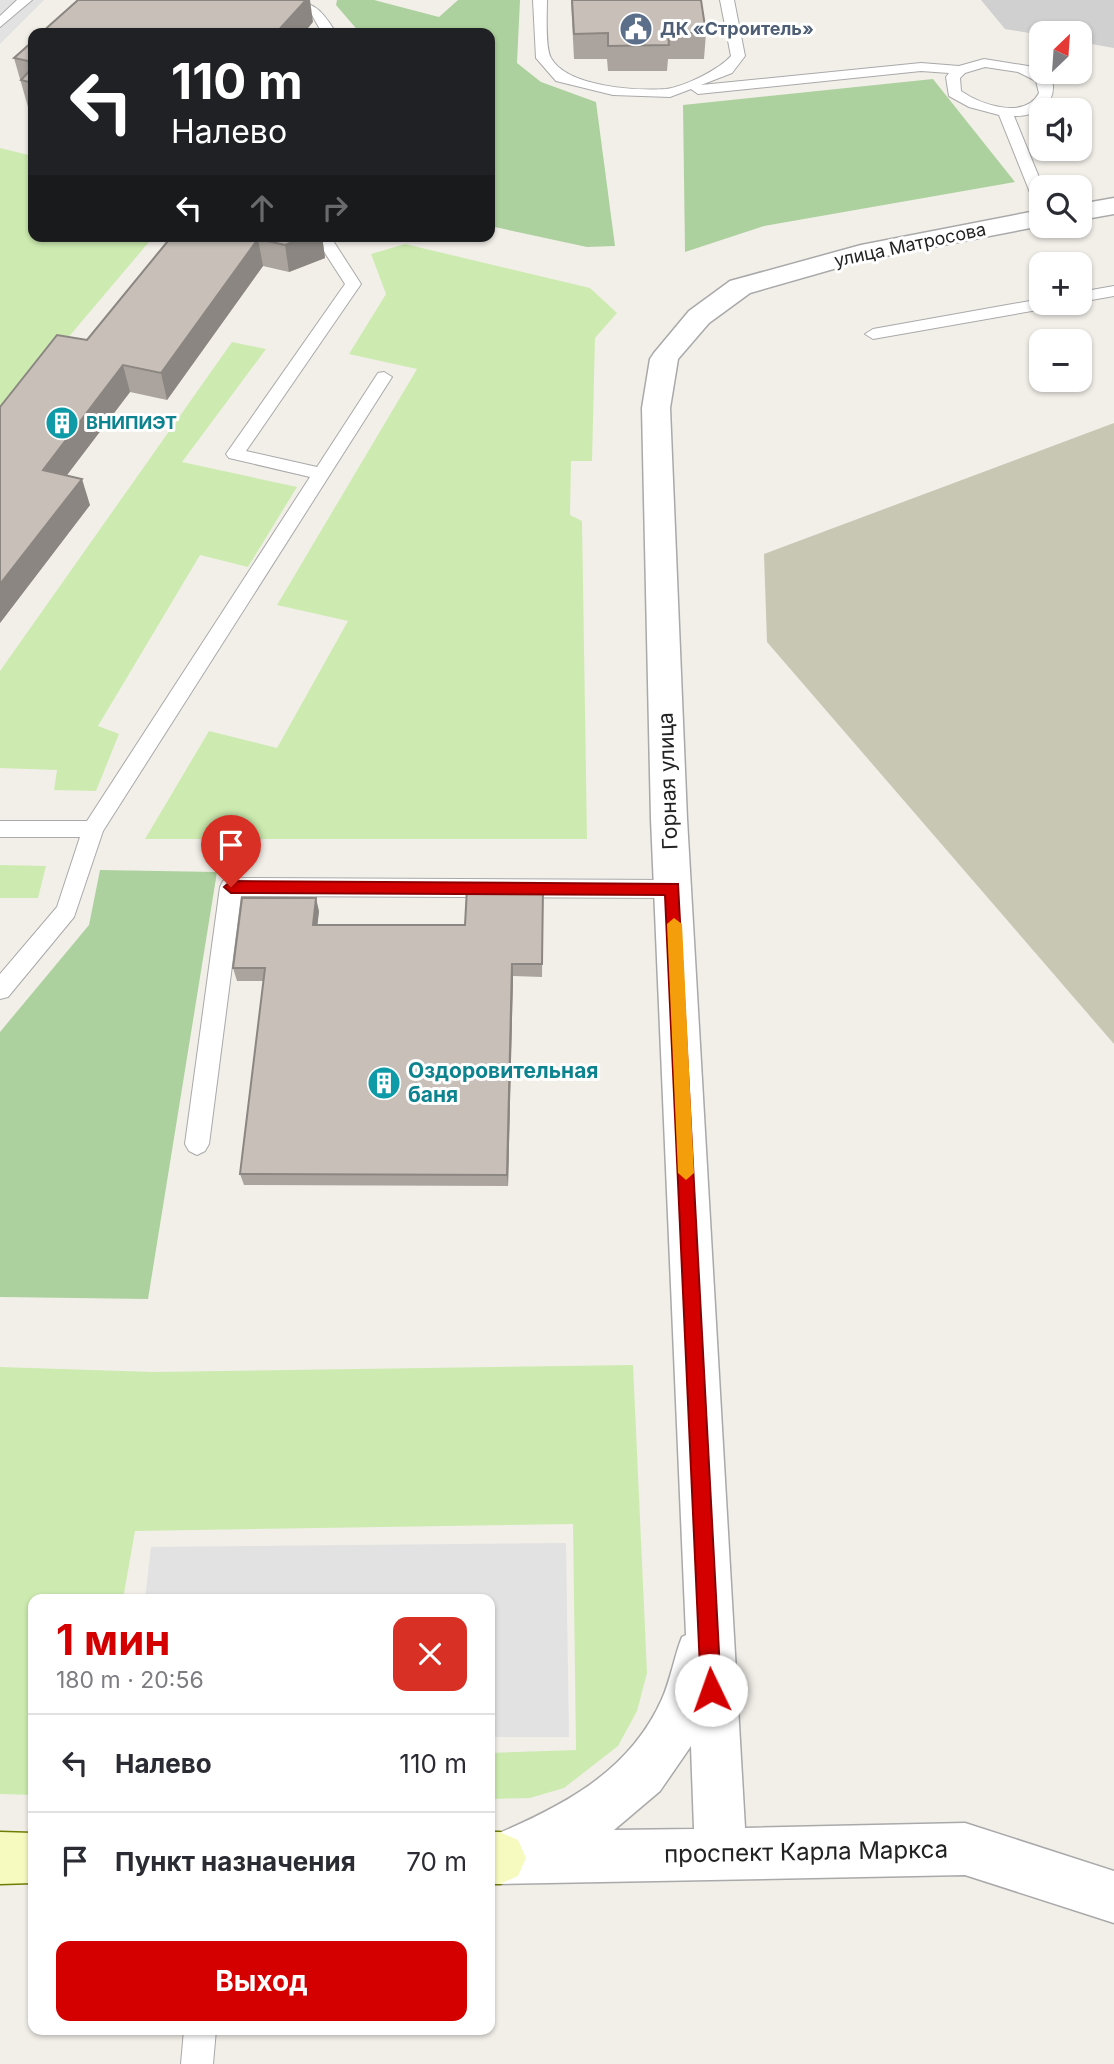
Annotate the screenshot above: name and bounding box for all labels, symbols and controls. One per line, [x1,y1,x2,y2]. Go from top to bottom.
public building icon: ДК «Строитель» [617,10,655,48]
place label: ДК «Строитель» [660,18,814,39]
north arrow [1029,21,1092,84]
map controls [1029,21,1092,392]
text: 110 m [171,52,303,111]
icon: left [56,56,147,147]
button: sound [1029,98,1092,161]
text: Налево [171,112,287,151]
button: search [1029,175,1092,238]
icon: left [170,189,208,227]
icon: ahead [243,189,281,227]
icon: right [316,189,354,227]
street label: улица Матросова [832,218,988,271]
button: + [1029,252,1092,315]
button: − [1029,329,1092,392]
building icon: ВНИПИЭТ [43,404,81,442]
place label: ВНИПИЭТ [86,412,177,433]
street label: Горная улица [653,712,682,850]
pin [201,815,261,887]
icon: arrive [212,826,250,864]
place label: Оздоровительная баня [408,1058,598,1107]
building icon: Оздоровительная баня [365,1064,403,1102]
text: 1 мин [56,1614,170,1665]
button: close [393,1617,467,1691]
position arrow [674,1653,748,1727]
text: 180 m · 20:56 [56,1666,204,1694]
icon: left [56,1744,94,1782]
text: Налево [115,1748,212,1779]
text: 110 m [399,1748,467,1779]
street label: проспект Карла Маркса [664,1835,948,1868]
icon: arrive [56,1842,94,1880]
text: Пункт назначения [115,1846,356,1877]
text: 70 m [406,1846,467,1877]
button: Выход [56,1941,467,2021]

